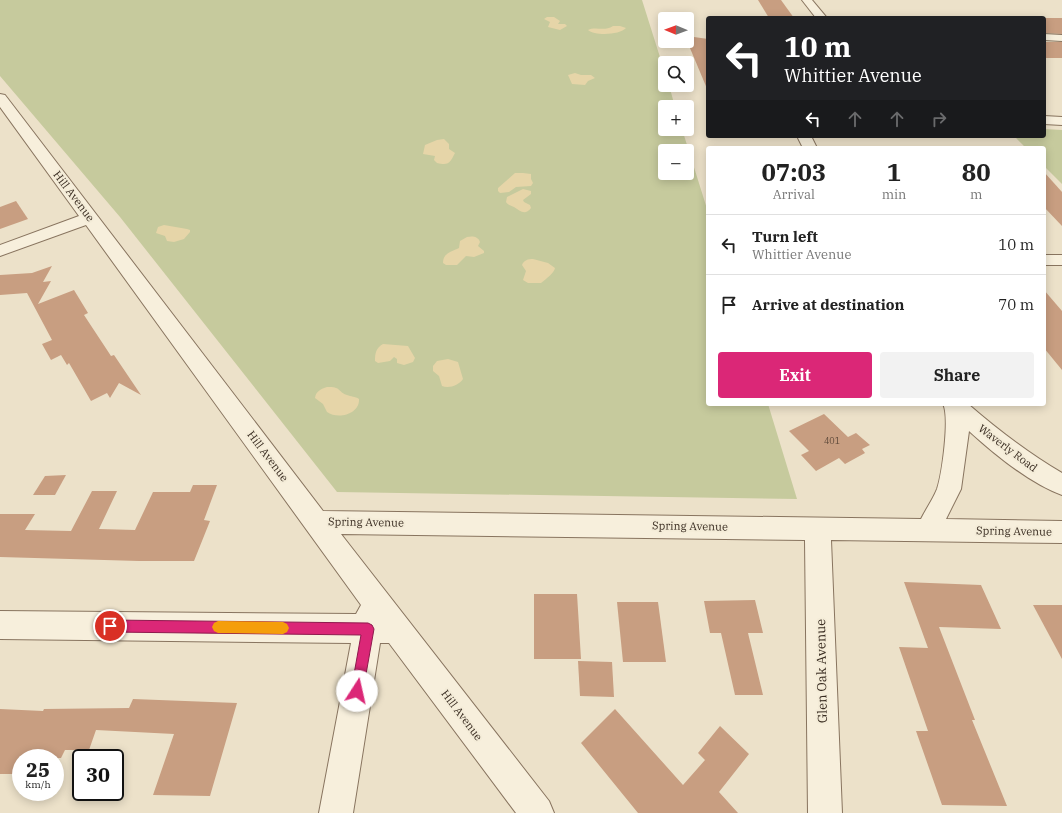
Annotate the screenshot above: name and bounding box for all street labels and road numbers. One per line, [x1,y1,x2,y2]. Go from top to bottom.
street label: Hill Avenue [50,168,98,224]
street label: Waverly Road [976,421,1041,475]
street label: Hill Avenue [244,428,292,484]
street label: Spring Avenue [328,514,404,530]
street label: Spring Avenue [652,518,728,534]
street label: Spring Avenue [976,523,1052,539]
street label: Glen Oak Avenue [812,619,831,723]
street label: Hill Avenue [438,687,486,743]

